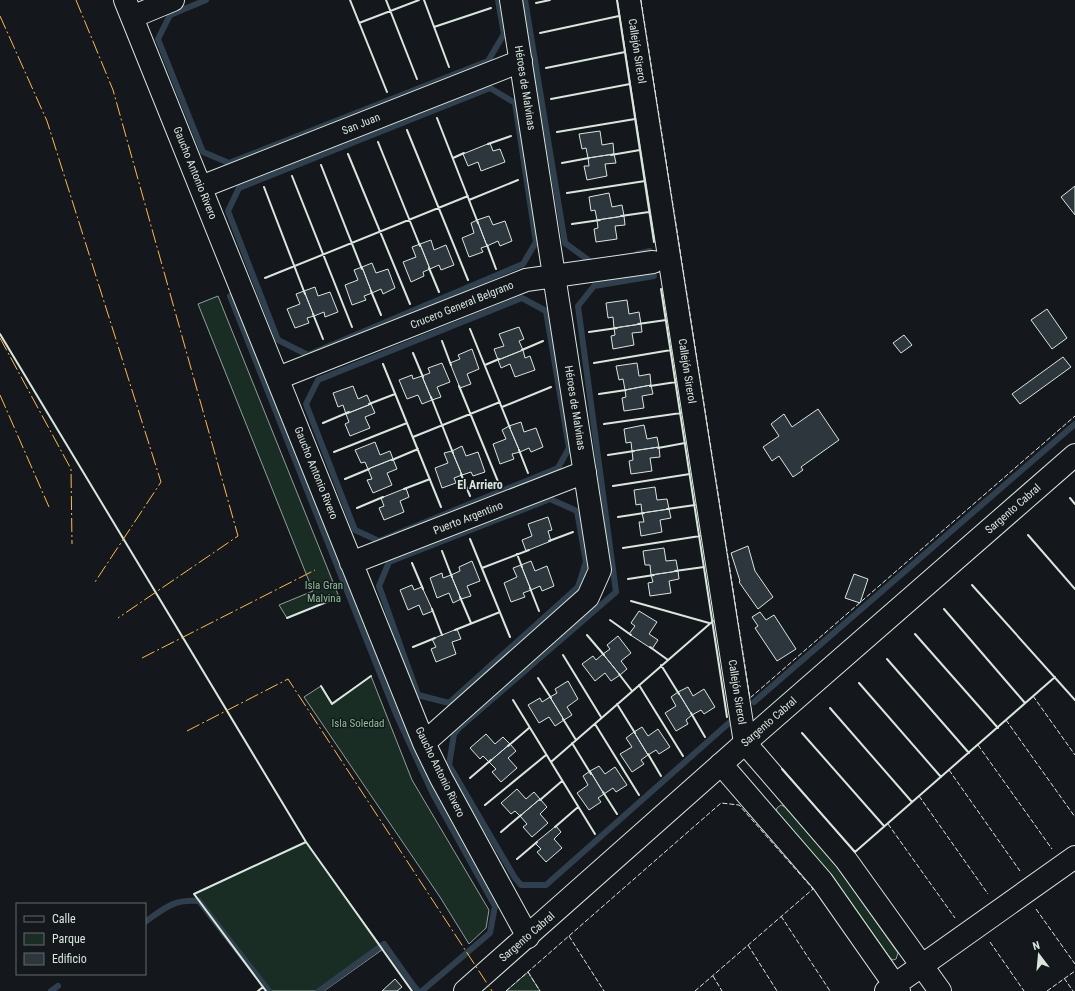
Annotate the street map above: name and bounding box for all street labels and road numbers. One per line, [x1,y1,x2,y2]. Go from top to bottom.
street label: Callejón Sirerol [625,18,649,84]
street label: Héroes de Malvinas [512,45,538,131]
street label: San Juan [340,110,382,138]
street label: Gaucho Antonio Rivero [170,125,220,222]
street label: Crucero General Belgrano [408,278,516,332]
street label: Callejón Sirerol [675,338,699,404]
street label: Héroes de Malvinas [562,365,588,451]
street label: Gaucho Antonio Rivero [291,425,341,522]
street label: Sargento Cabral [983,481,1043,537]
street label: Puerto Argentino [431,499,505,537]
street label: Callejón Sirerol [725,659,749,725]
street label: Sargento Cabral [739,694,799,750]
street label: Gaucho Antonio Rivero [413,725,468,820]
street label: Sargento Cabral [497,909,557,965]

